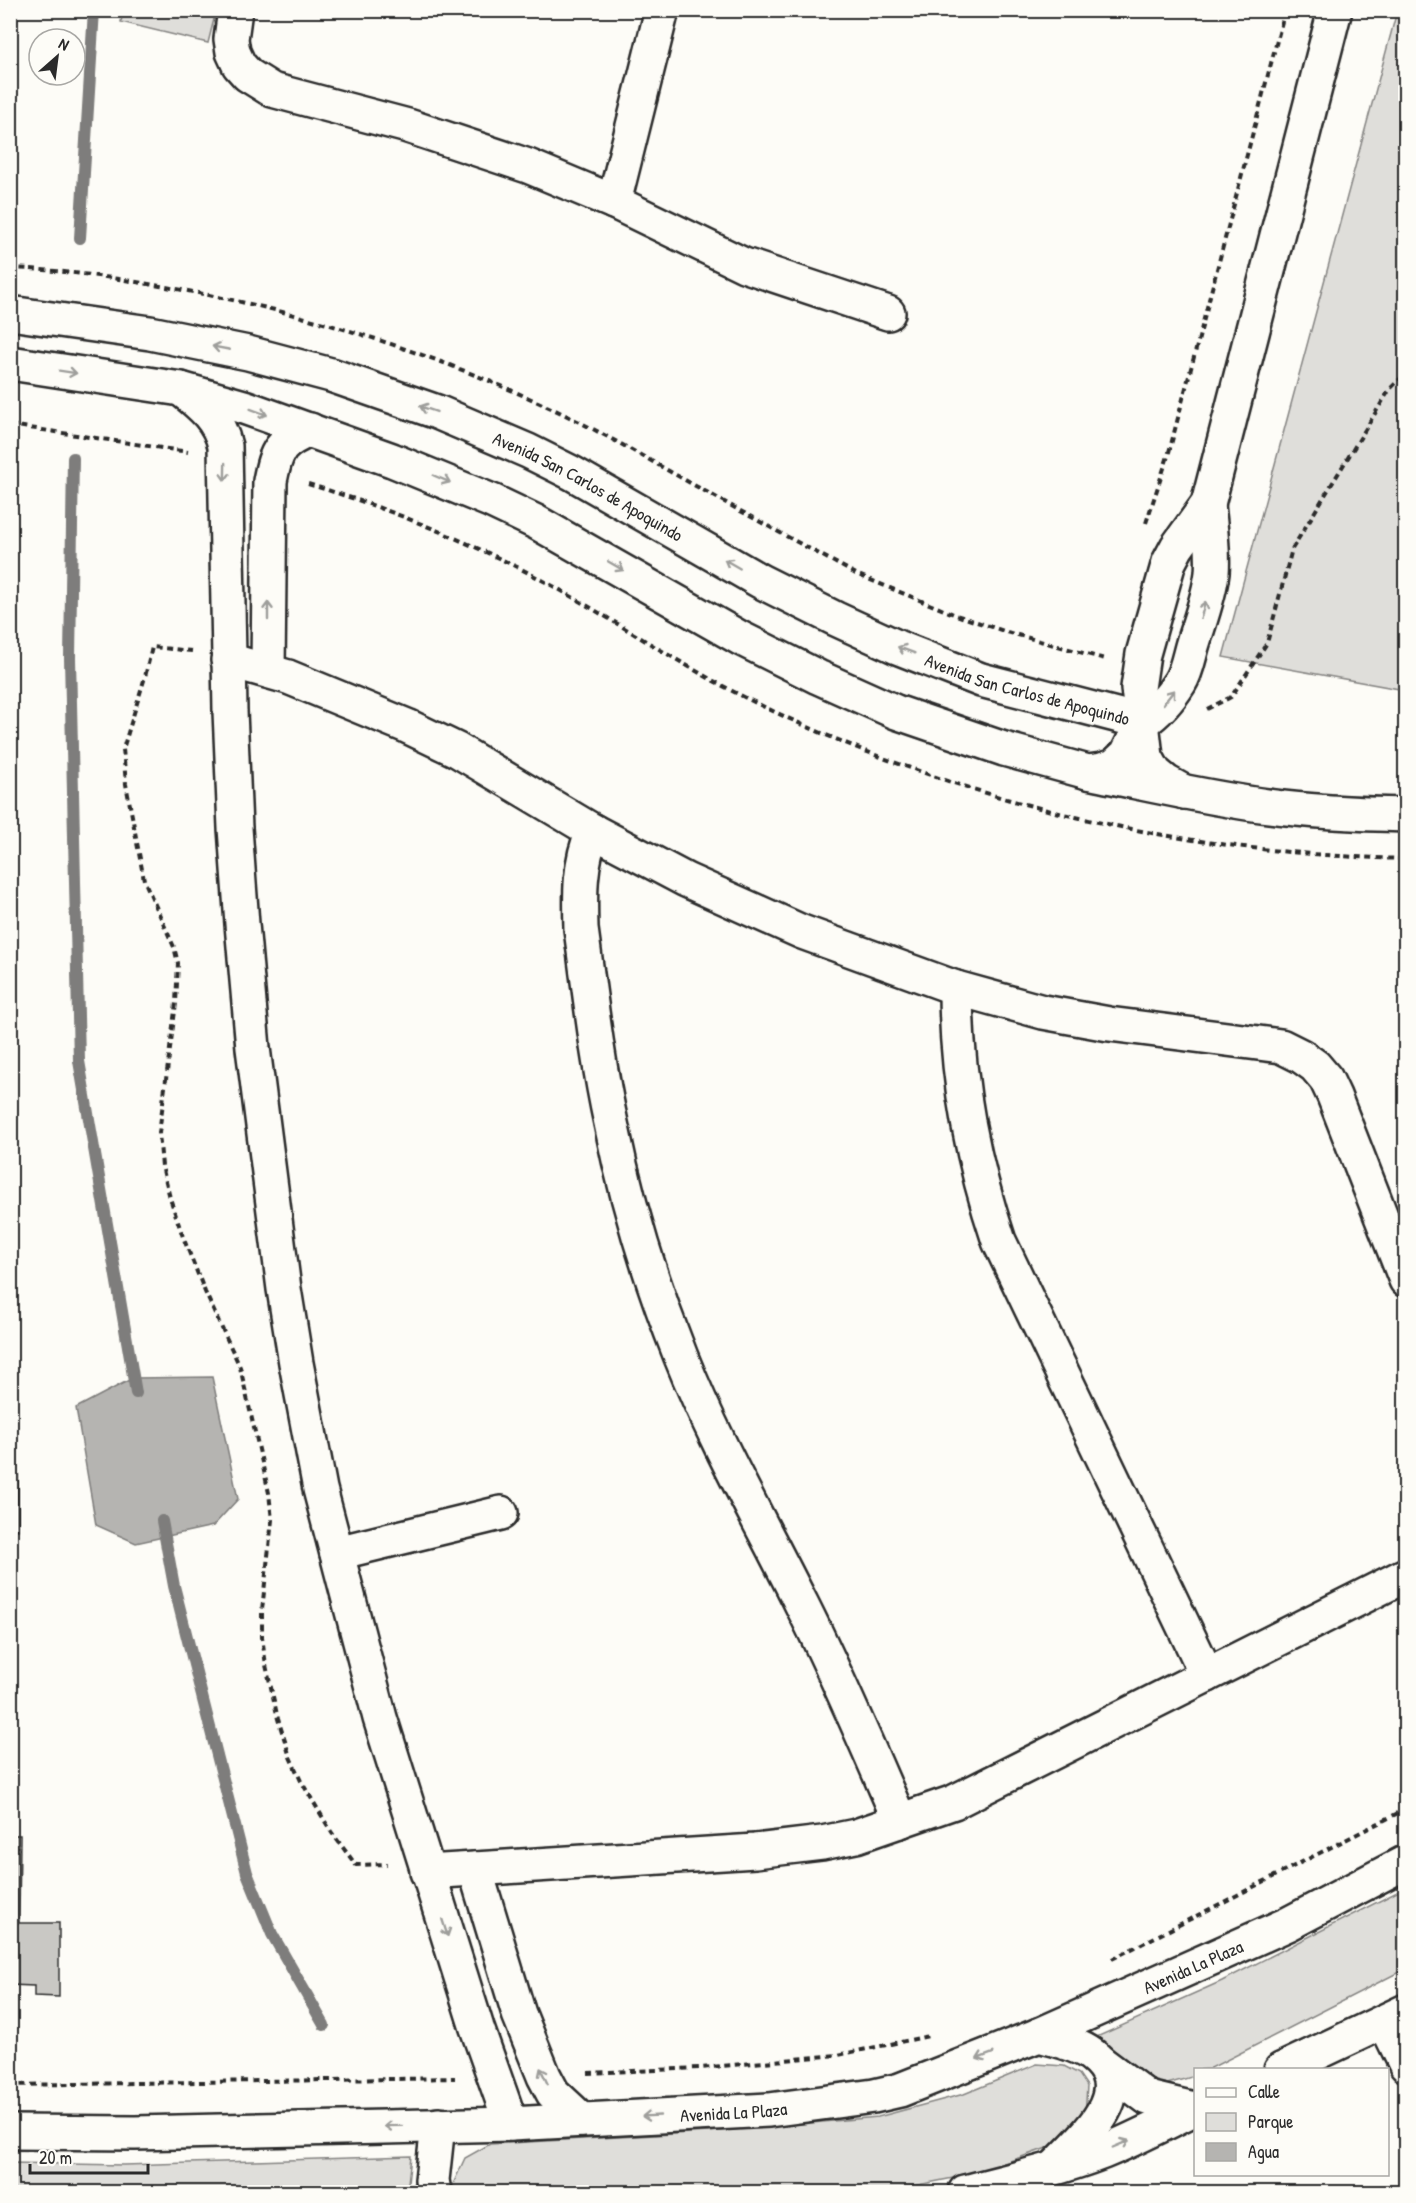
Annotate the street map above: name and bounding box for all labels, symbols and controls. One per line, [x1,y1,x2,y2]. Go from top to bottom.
north arrow [27,27,87,87]
text: N [55,32,73,56]
one-way arrow [211,342,231,353]
one-way arrow [58,366,78,377]
one-way arrow [419,402,438,413]
one-way arrow [249,407,268,418]
street label: Avenida San Carlos de Apoquindo [489,425,688,547]
one-way arrow [219,462,231,482]
one-way arrow [432,474,450,486]
one-way arrow [724,558,741,570]
one-way arrow [607,561,624,573]
one-way arrow [1198,600,1209,619]
one-way arrow [262,602,274,622]
one-way arrow [898,644,916,655]
street label: Avenida San Carlos de Apoquindo [921,647,1132,731]
one-way arrow [1162,689,1175,705]
one-way arrow [440,1918,451,1937]
street label: Avenida La Plaza [1139,1933,1247,2000]
one-way arrow [976,2051,994,2062]
one-way arrow [538,2067,550,2085]
legend [1194,2068,1389,2176]
text: Calle [1248,2079,1280,2104]
street label: Avenida La Plaza [680,2095,788,2127]
text: Parque [1248,2109,1293,2134]
one-way arrow [641,2110,661,2121]
one-way arrow [384,2120,404,2132]
scale bar [30,2137,148,2175]
one-way arrow [1112,2138,1130,2149]
text: Agua [1248,2139,1279,2164]
text: 20 m [39,2145,72,2170]

